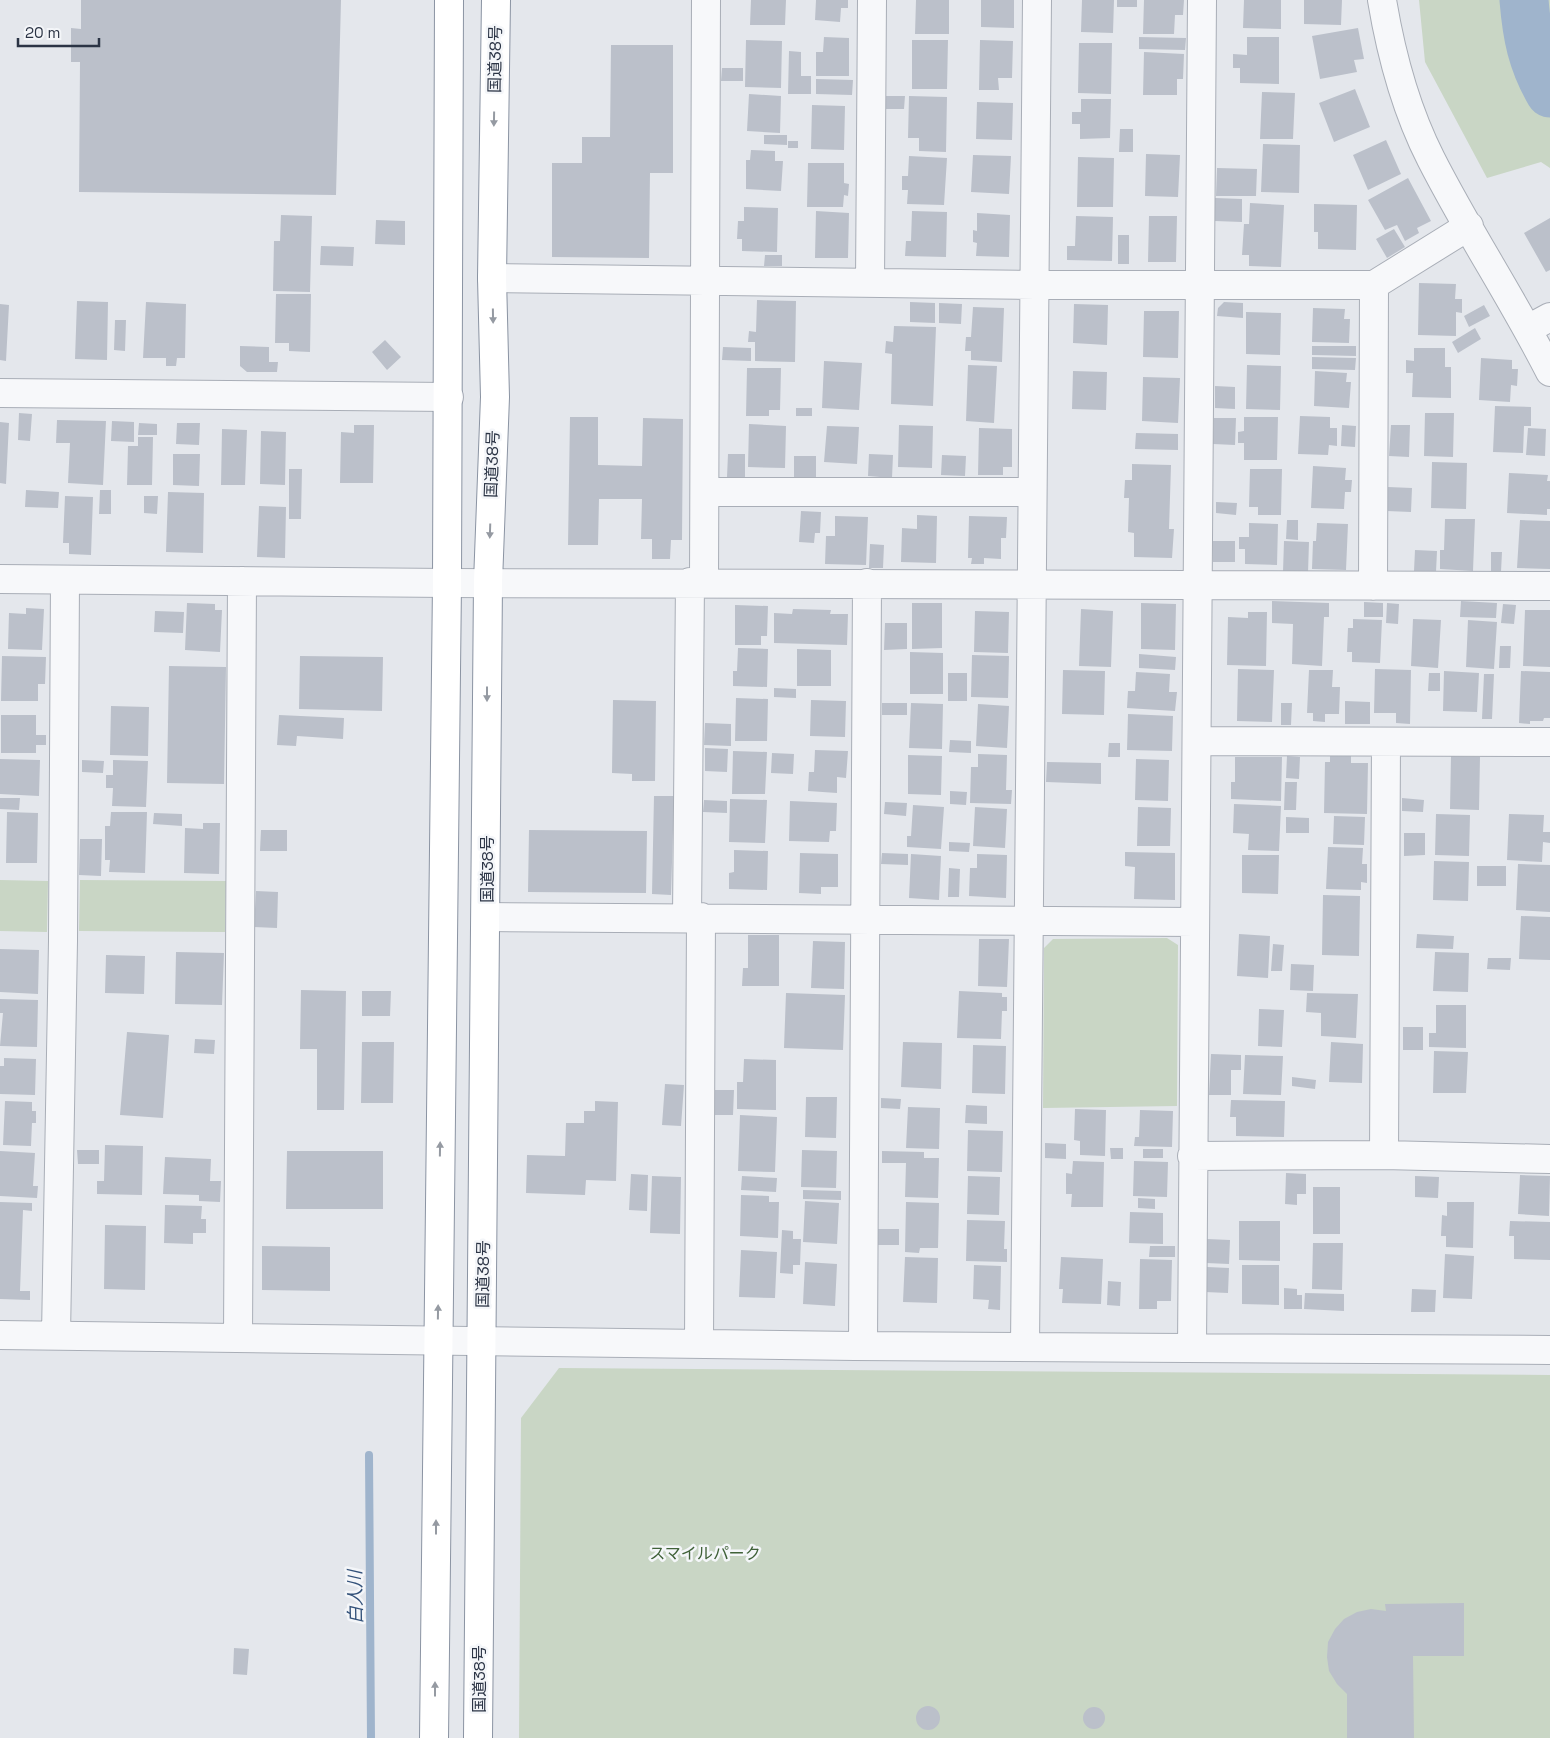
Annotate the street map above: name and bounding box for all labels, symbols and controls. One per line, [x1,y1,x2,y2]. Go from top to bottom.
scale bar [18,15,99,47]
text: 20 m [25,23,60,42]
street label: 国道38号 [484,25,506,93]
one-way arrow [490,111,498,127]
one-way arrow [489,308,497,324]
street label: 国道38号 [480,430,504,498]
one-way arrow [486,523,494,539]
one-way arrow [483,686,491,702]
street label: 国道38号 [477,835,498,903]
one-way arrow [436,1141,444,1157]
street label: 国道38号 [472,1240,494,1308]
one-way arrow [434,1304,442,1320]
one-way arrow [432,1519,440,1535]
park label: スマイルパーク [649,1543,761,1564]
water label: 白人川 [343,1568,367,1624]
street label: 国道38号 [469,1645,490,1713]
one-way arrow [431,1681,439,1697]

